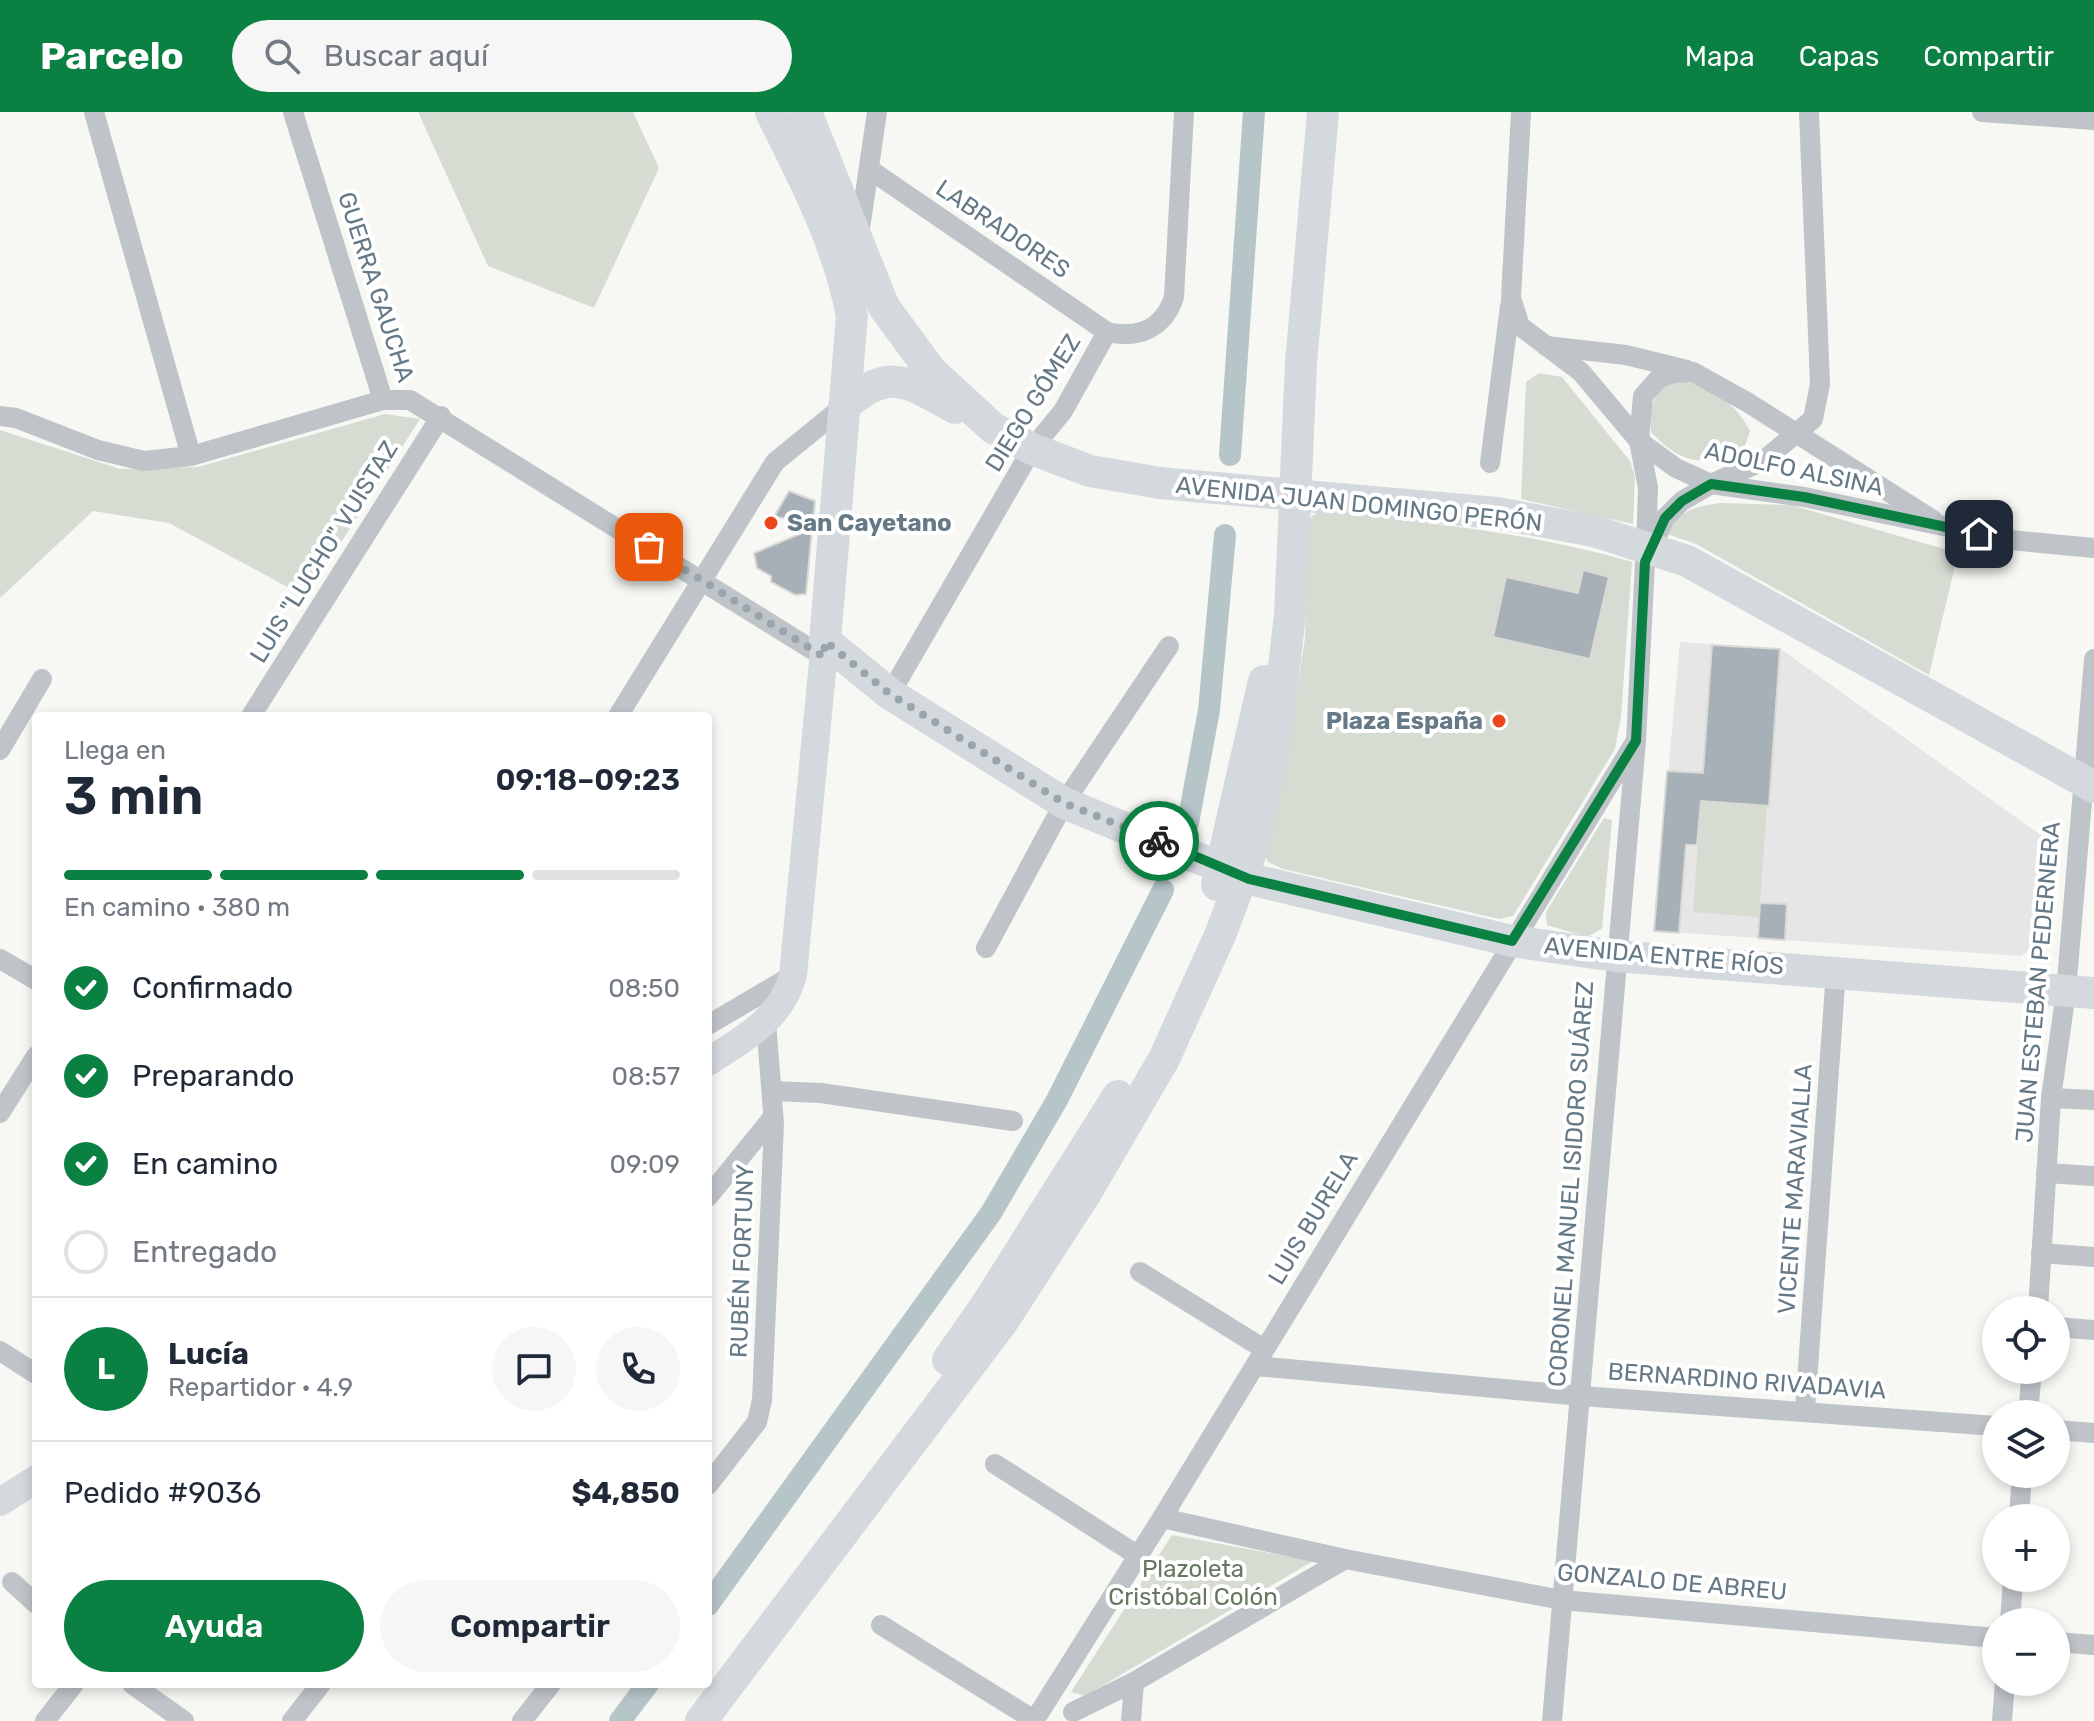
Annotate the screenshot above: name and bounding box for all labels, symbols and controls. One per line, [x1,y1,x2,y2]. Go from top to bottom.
search box [232,20,792,92]
text: Parcelo [40,33,184,79]
icon: search [260,34,304,78]
text: Buscar aquí [324,38,488,74]
text: Mapa [1685,40,1755,73]
text: Capas [1799,40,1879,73]
text: Compartir [1923,40,2054,73]
street label: LABRADORES [931,174,1075,284]
street label: GUERRA GAUCHA [332,188,420,386]
street label: DIEGO GÓMEZ [980,329,1086,477]
street label: LUIS "LUCHO" VUISTAZ [244,436,404,668]
street label: ADOLFO ALSINA [1702,436,1886,502]
street label: AVENIDA JUAN DOMINGO PERÓN [1174,471,1544,537]
pin [1945,500,2013,568]
place label: San Cayetano [787,509,952,537]
icon: home [1957,512,2001,556]
pin [615,513,683,581]
marker: San Cayetano [762,514,780,532]
icon: bag [627,525,671,569]
place label: Plaza España [1326,707,1483,735]
marker: Plaza España [1490,712,1508,730]
text: Llega en [64,735,166,766]
text: 09:18–09:23 [495,762,680,798]
text: 3 min [64,765,203,827]
courier [1119,801,1199,881]
icon: bike [1137,819,1181,863]
street label: JUAN ESTEBAN PEDERNERA [2010,820,2066,1144]
text: En camino · 380 m [64,892,290,923]
street label: AVENIDA ENTRE RÍOS [1543,932,1785,980]
icon: check [64,966,108,1010]
text: Confirmado [132,970,293,1006]
text: 08:50 [608,973,680,1004]
street label: CORONEL MANUEL ISIDORO SUÁREZ [1543,980,1599,1388]
icon: check [64,1054,108,1098]
text: Preparando [132,1058,295,1094]
text: 08:57 [612,1061,680,1092]
street label: VICENTE MARAVIALLA [1772,1063,1818,1315]
icon: check [64,1142,108,1186]
text: En camino [132,1146,278,1182]
street label: LUIS BURELA [1262,1147,1364,1289]
text: 09:09 [609,1149,680,1180]
street label: RUBÉN FORTUNY [725,1163,759,1359]
text: Entregado [132,1234,277,1270]
map controls [1982,1296,2070,1696]
button: locate [1982,1296,2070,1384]
button: chat [492,1327,576,1411]
button: phone [596,1327,680,1411]
text: Lucía [168,1336,249,1372]
text: L [97,1351,115,1387]
street label: BERNARDINO RIVADAVIA [1607,1357,1887,1405]
text: Repartidor · 4.9 [168,1372,353,1403]
button: layers [1982,1400,2070,1488]
text: Pedido #9036 [64,1475,261,1511]
text: $4,850 [571,1475,680,1511]
button: + [1982,1504,2070,1592]
park label: Plazoleta Cristóbal Colón [1108,1555,1278,1611]
street label: GONZALO DE ABREU [1556,1558,1788,1606]
button: Ayuda [64,1580,364,1672]
button: Compartir [380,1580,680,1672]
button: − [1982,1608,2070,1696]

